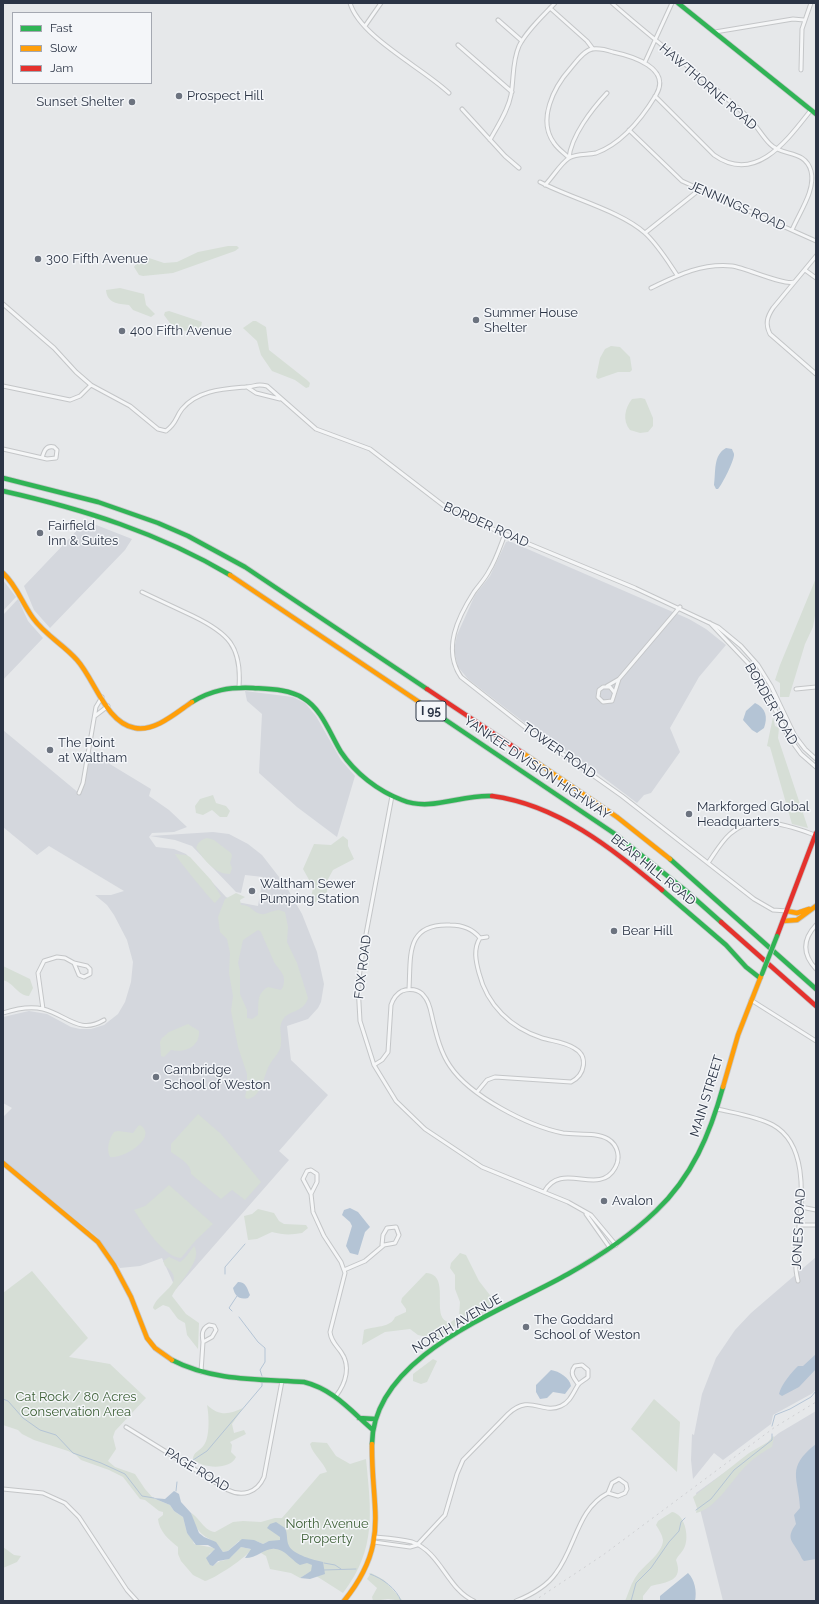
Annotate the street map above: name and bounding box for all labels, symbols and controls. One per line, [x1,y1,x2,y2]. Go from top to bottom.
legend [12,12,152,84]
text: Fast [50,21,73,35]
street label: HAWTHORNE ROAD [656,40,760,134]
text: Slow [50,41,77,55]
text: Jam [50,61,73,75]
place label: Prospect Hill [187,88,263,104]
marker: Prospect Hill [174,91,184,101]
place label: Sunset Shelter [36,94,124,110]
marker: Sunset Shelter [127,97,137,107]
street label: JENNINGS ROAD [686,178,788,234]
place label: 300 Fifth Avenue [46,251,148,267]
marker: 300 Fifth Avenue [33,254,43,264]
place label: Summer House Shelter [484,305,578,336]
marker: Summer House Shelter [471,315,481,325]
place label: 400 Fifth Avenue [130,323,232,339]
marker: 400 Fifth Avenue [117,326,127,336]
street label: BORDER ROAD [441,499,531,551]
place label: Fairfield Inn & Suites [48,518,118,549]
marker: Fairfield Inn & Suites [35,528,45,538]
street label: BORDER ROAD [741,660,801,748]
road number: I 95 [416,701,446,721]
street label: YANKEE DIVISION HIGHWAY [461,713,613,823]
street label: TOWER ROAD [519,720,599,782]
place label: The Point at Waltham [58,735,127,766]
marker: The Point at Waltham [45,745,55,755]
place label: Markforged Global Headquarters [697,799,809,830]
marker: Markforged Global Headquarters [684,809,694,819]
street label: BEAR HILL ROAD [608,831,698,909]
place label: Waltham Sewer Pumping Station [260,876,359,907]
marker: Waltham Sewer Pumping Station [247,886,257,896]
place label: Bear Hill [622,923,673,939]
marker: Bear Hill [609,926,619,936]
street label: FOX ROAD [351,934,375,1000]
street label: MAIN STREET [687,1053,727,1139]
place label: Cambridge School of Weston [164,1062,270,1093]
marker: Cambridge School of Weston [151,1072,161,1082]
street label: JONES ROAD [789,1188,809,1270]
place label: Avalon [612,1193,653,1209]
marker: Avalon [599,1196,609,1206]
street label: NORTH AVENUE [409,1291,505,1357]
place label: The Goddard School of Weston [534,1312,640,1343]
marker: The Goddard School of Weston [521,1322,531,1332]
park label: Cat Rock / 80 Acres Conservation Area [15,1389,137,1420]
street label: PAGE ROAD [162,1445,232,1495]
park label: North Avenue Property [285,1516,369,1547]

